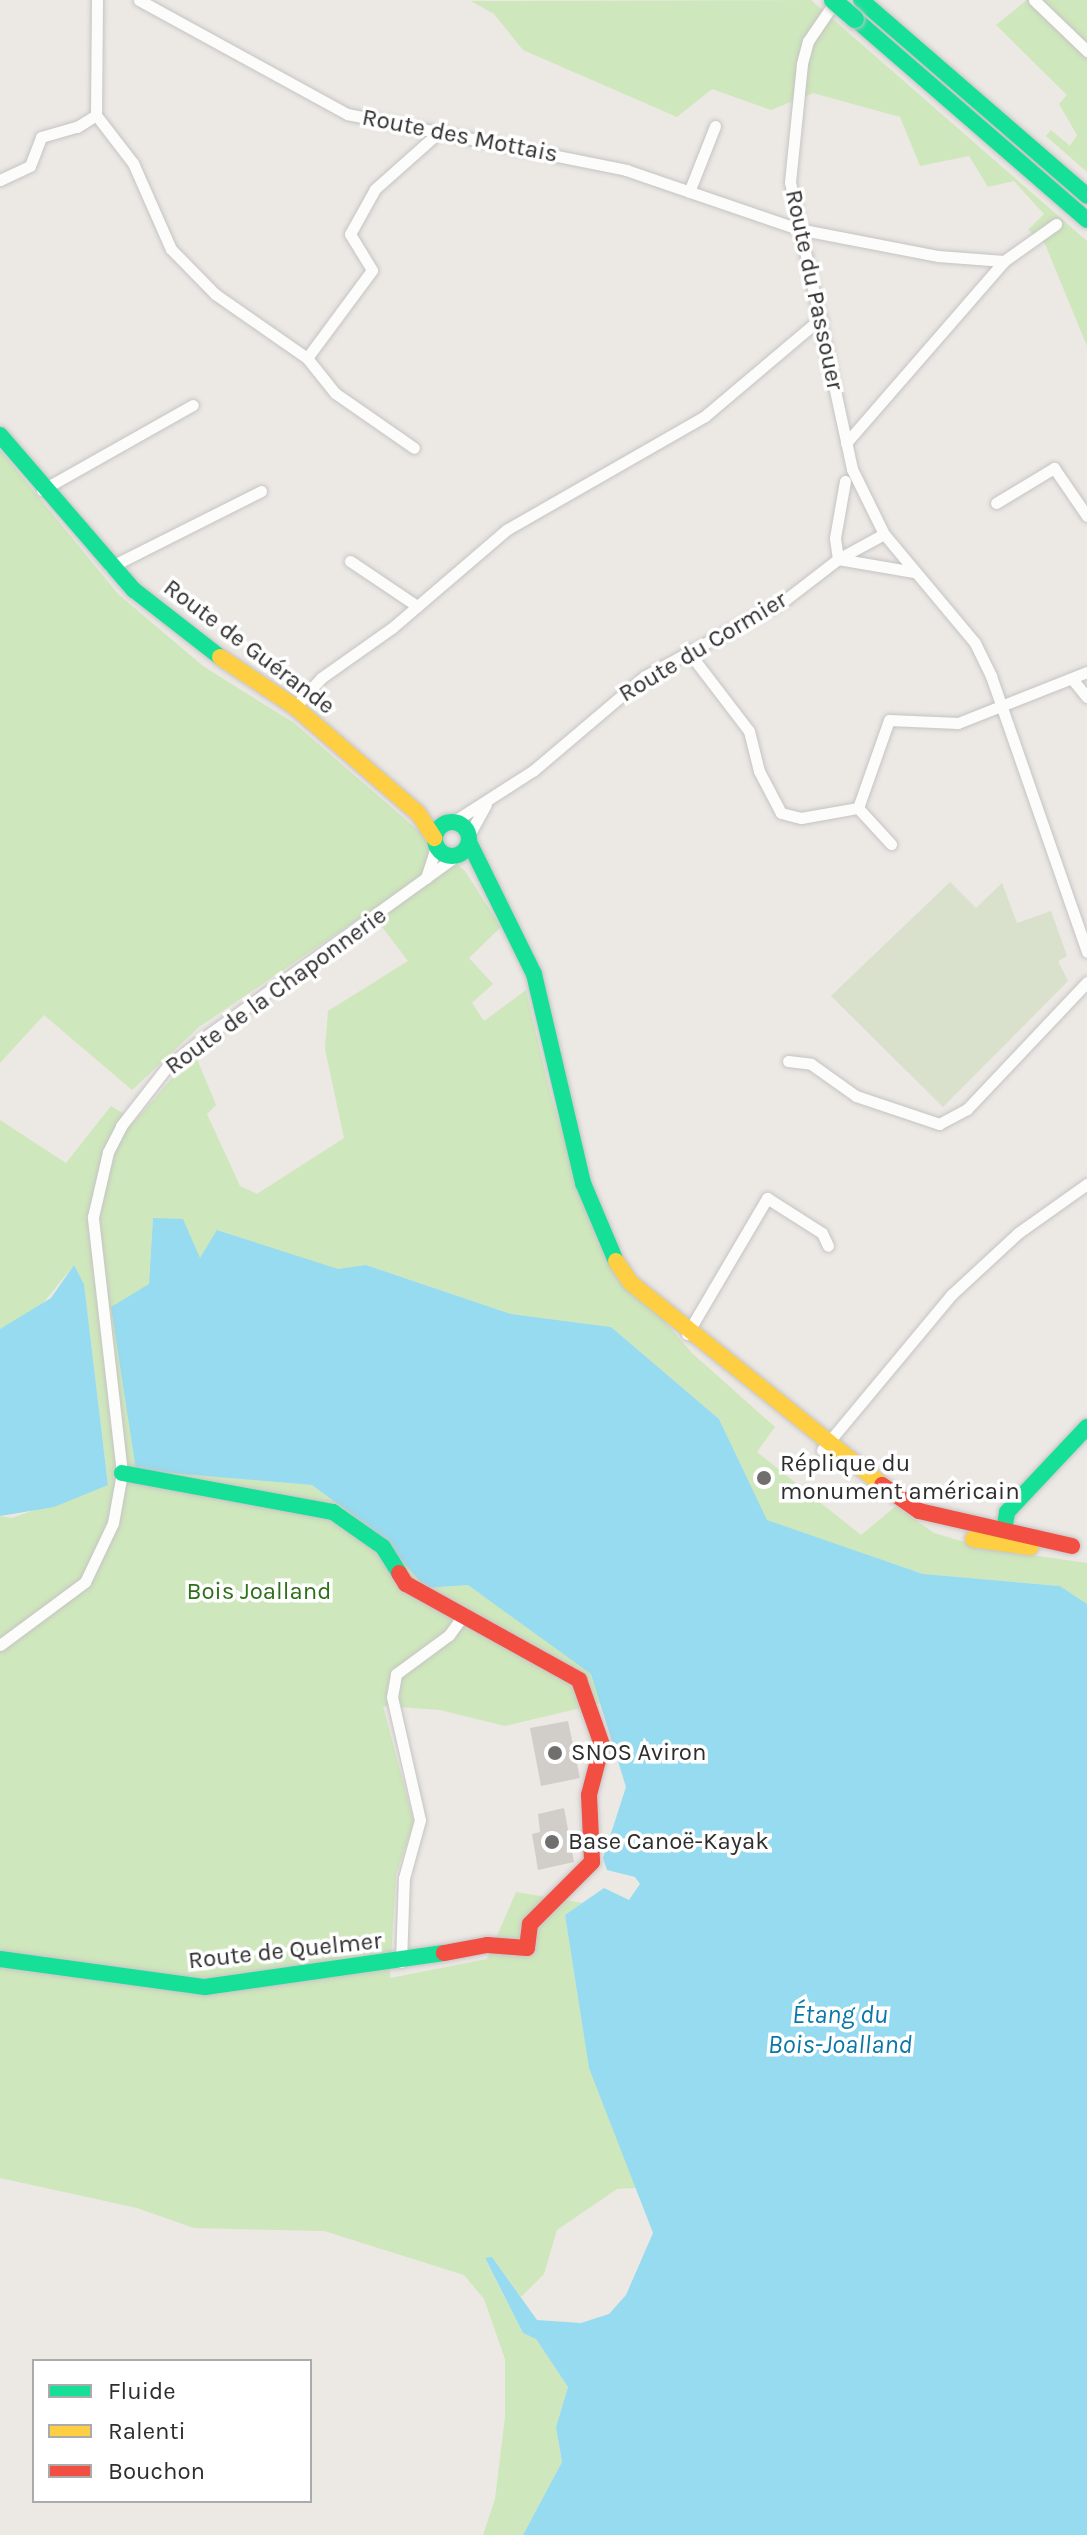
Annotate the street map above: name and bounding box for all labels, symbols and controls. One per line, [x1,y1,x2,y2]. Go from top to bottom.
street label: Route des Mottais [360,103,560,169]
street label: Route du Passouer [779,187,849,393]
street label: Route de Guérande [158,573,340,721]
street label: Route du Cormier [614,585,792,709]
street label: Route de la Chaponnerie [160,901,392,1081]
place label: Réplique du monument américain [780,1450,1020,1506]
marker: Réplique du monument américain [755,1469,773,1487]
park label: Bois Joalland [187,1578,331,1606]
place label: SNOS Aviron [571,1739,706,1767]
marker: SNOS Aviron [546,1744,564,1762]
place label: Base Canoë-Kayak [568,1828,769,1856]
marker: Base Canoë-Kayak [543,1833,561,1851]
street label: Route de Quelmer [187,1927,383,1975]
water label: Étang du Bois-Joalland [768,1999,912,2060]
legend [32,2359,312,2503]
text: Fluide [108,2377,176,2405]
text: Ralenti [108,2417,186,2445]
text: Bouchon [108,2457,205,2485]

